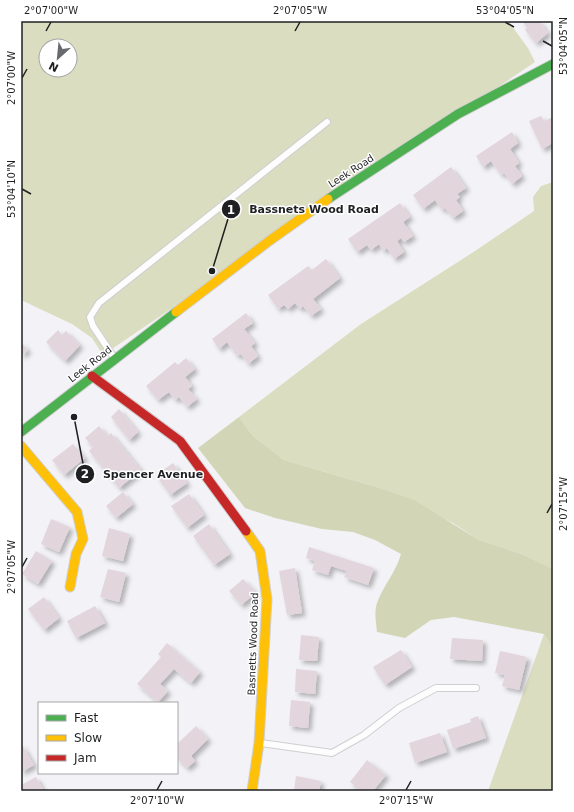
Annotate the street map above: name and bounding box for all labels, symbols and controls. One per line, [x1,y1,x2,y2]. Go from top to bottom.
text: 2°07'00"W [24,5,78,16]
text: 2°07'05"W [273,5,327,16]
text: 53°04'05"N [476,5,534,16]
text: 53°04'05"N [558,17,569,75]
north arrow [38,38,78,78]
text: 2°07'00"W [6,51,17,105]
text: N [47,59,61,74]
street label: Leek Road [326,152,376,190]
text: 53°04'10"N [6,160,17,218]
callout: Bassnets Wood Road [221,198,386,221]
text: 1 [227,203,235,217]
text: Bassnets Wood Road [249,203,379,216]
street label: Leek Road [66,344,114,384]
callout: Spencer Avenue [75,462,211,485]
text: 2 [81,467,89,481]
text: Spencer Avenue [103,468,203,481]
text: 2°07'15"W [558,477,569,531]
text: 2°07'05"W [6,540,17,594]
street label: Basnetts Wood Road [246,592,260,696]
legend [38,702,178,774]
text: Fast [74,711,98,725]
text: Slow [74,731,102,745]
text: Jam [73,751,97,765]
text: 2°07'10"W [130,795,184,806]
text: 2°07'15"W [379,795,433,806]

